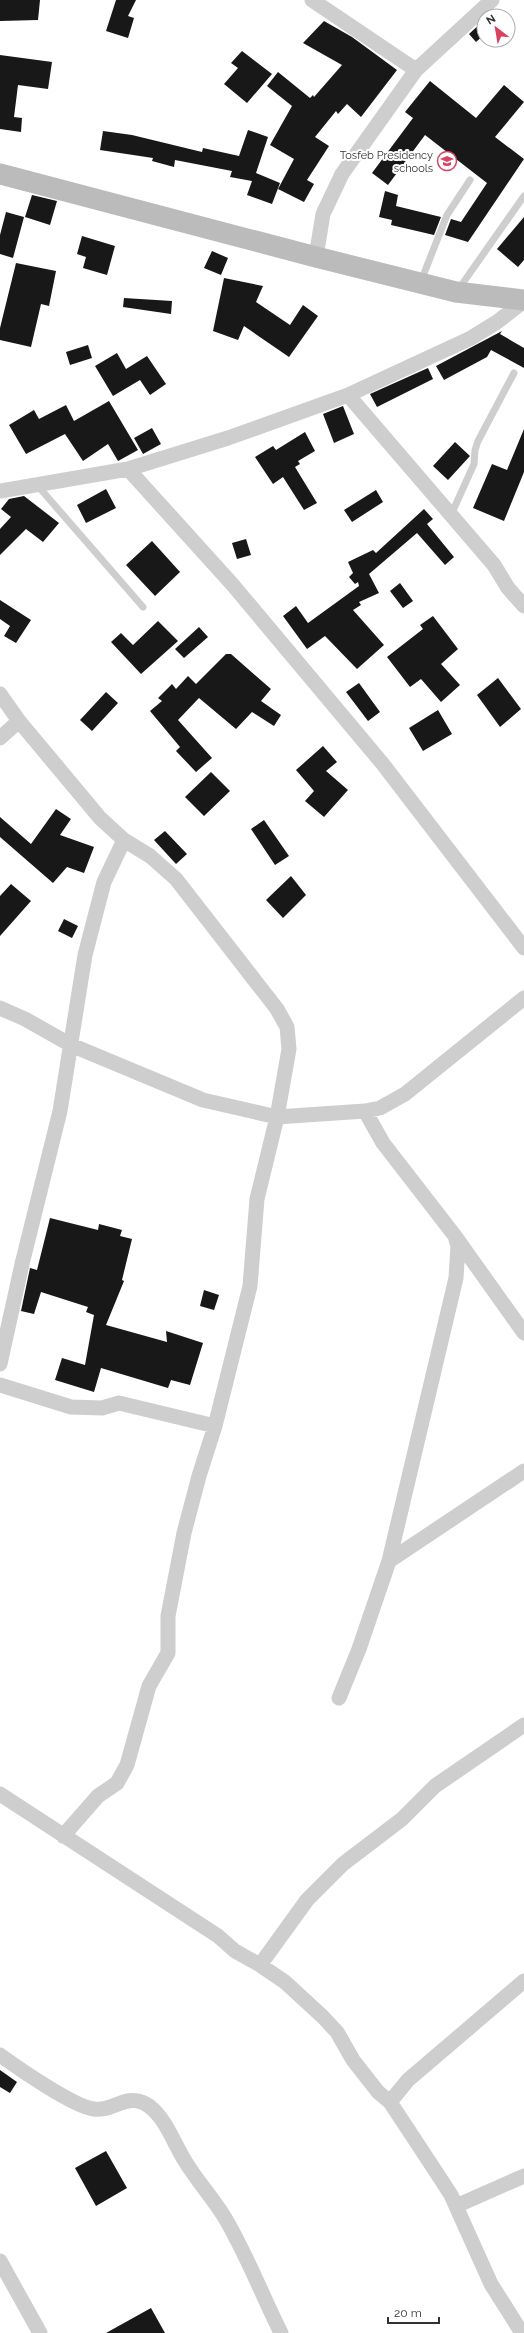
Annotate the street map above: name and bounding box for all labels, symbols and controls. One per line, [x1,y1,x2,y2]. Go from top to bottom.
north arrow [476,8,516,48]
text: N [484,12,498,28]
place label: Tosfeb Presidency schools [340,149,433,175]
school or university icon: Tosfeb Presidency schools [436,150,458,172]
scale bar [388,2299,439,2325]
text: 20 m [394,2306,422,2320]

